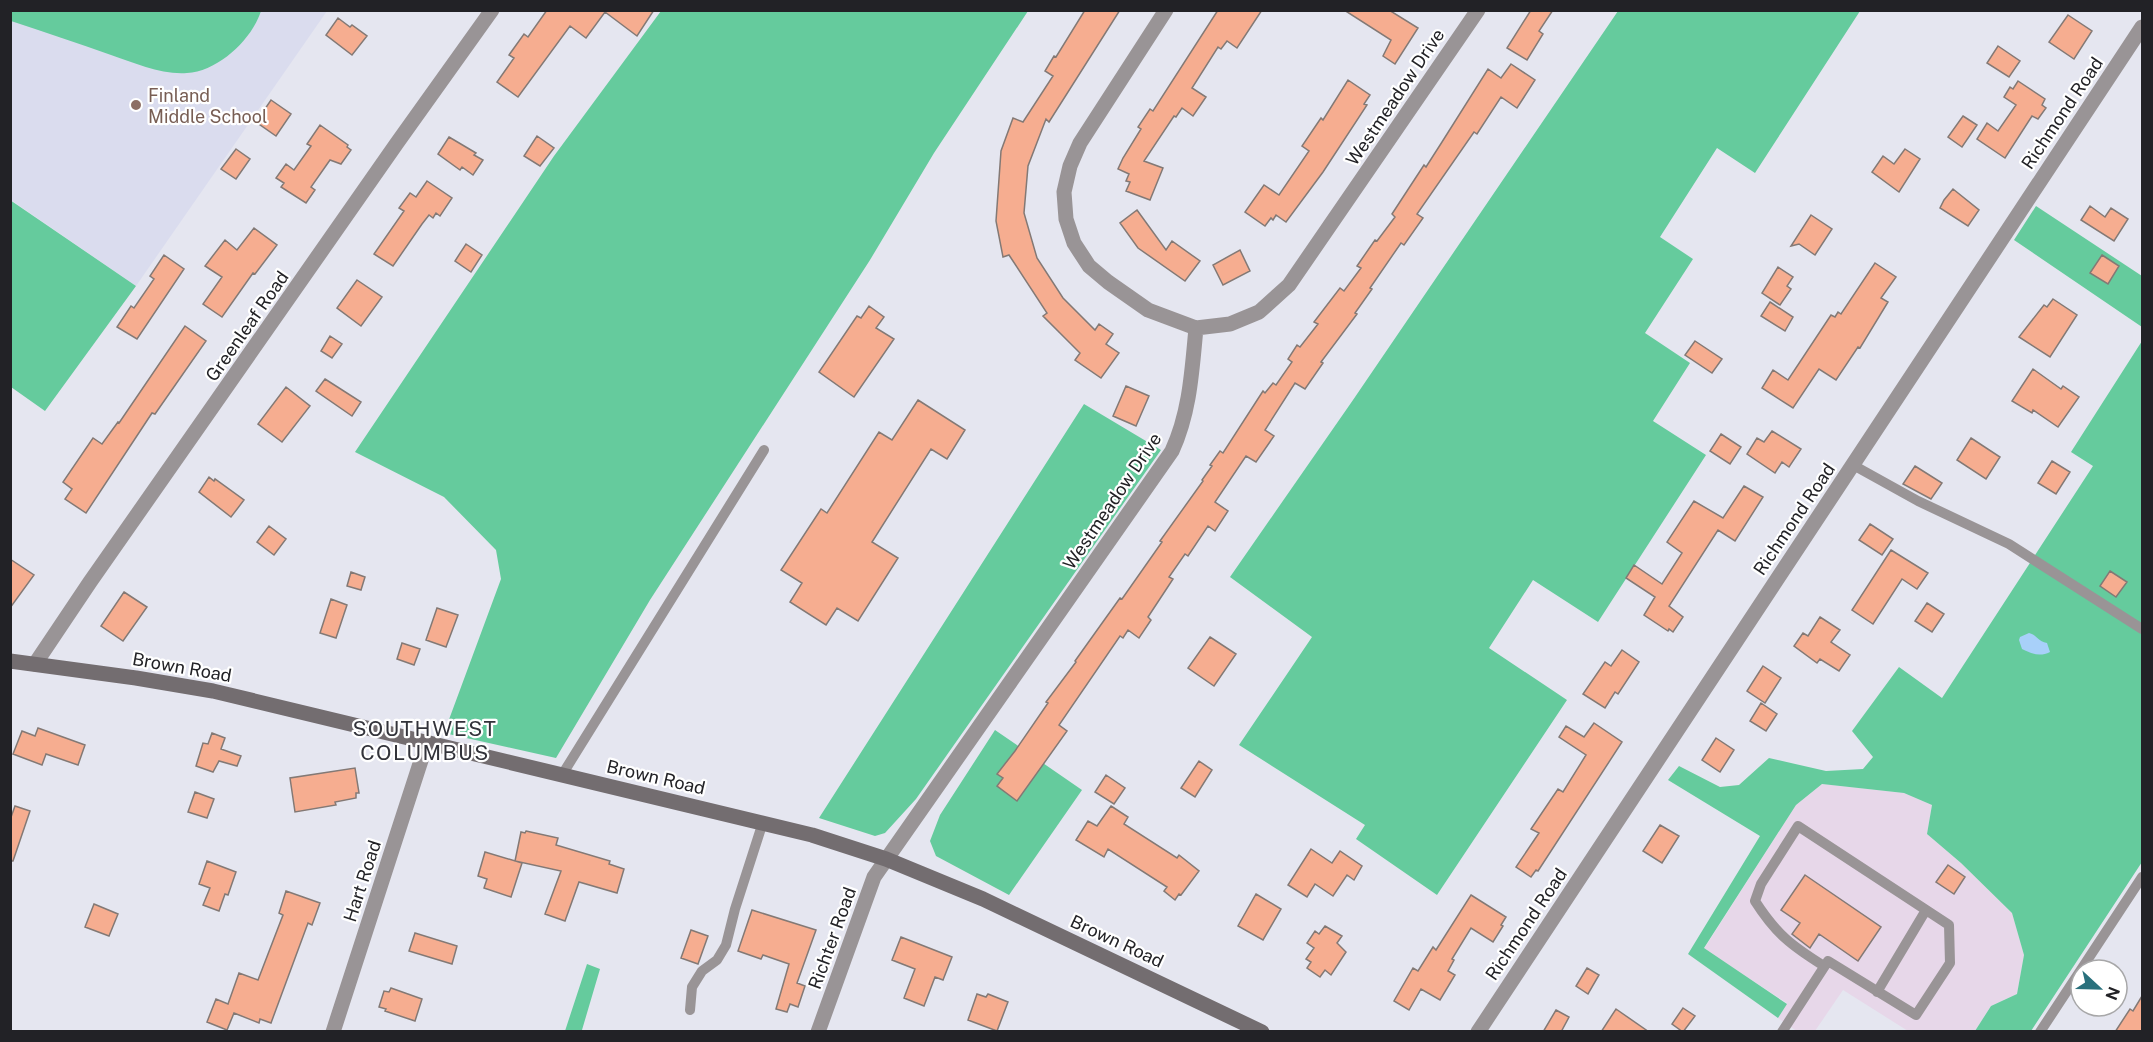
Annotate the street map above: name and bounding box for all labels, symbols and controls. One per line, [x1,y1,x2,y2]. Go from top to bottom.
street label: Westmeadow Drive [1341,25,1449,169]
street label: Richmond Road [2017,53,2107,173]
place label: Finland Middle School [148,85,267,127]
marker: Finland Middle School [129,98,143,112]
street label: Greenleaf Road [201,267,293,385]
street label: Westmeadow Drive [1058,429,1166,573]
street label: Richmond Road [1749,459,1839,579]
street label: Brown Road [131,648,233,686]
district label: SOUTHWEST COLUMBUS [353,716,497,765]
street label: Brown Road [605,755,707,799]
street label: Hart Road [339,838,385,924]
street label: Richmond Road [1481,864,1571,984]
street label: Richter Road [804,884,860,992]
street label: Brown Road [1067,910,1167,972]
north arrow [2069,958,2129,1018]
text: N [2101,984,2124,1003]

